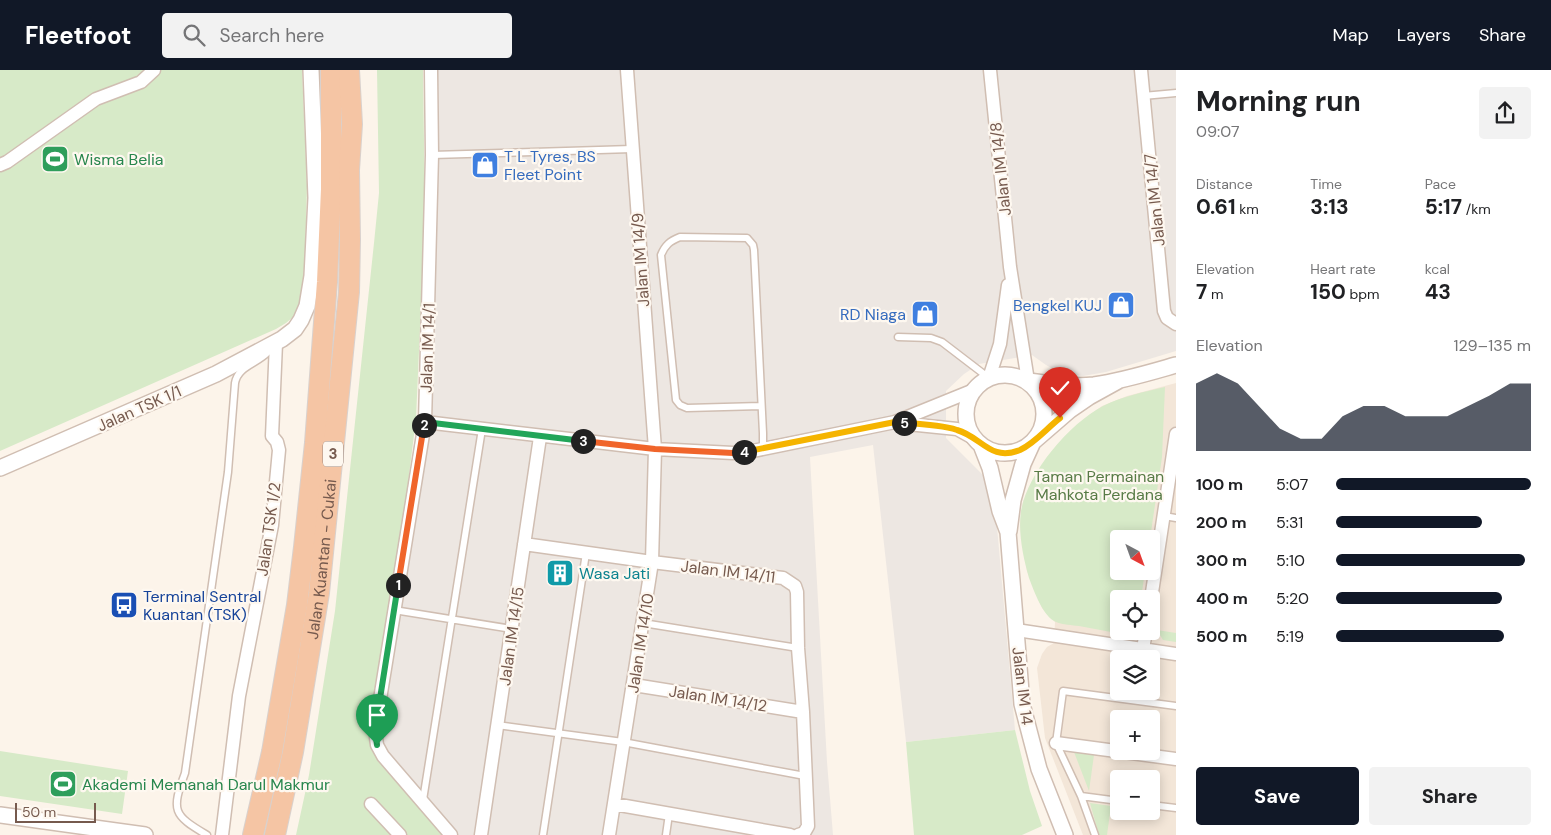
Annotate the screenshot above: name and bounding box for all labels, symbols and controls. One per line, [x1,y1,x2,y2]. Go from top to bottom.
search box [162,13,512,58]
text: Fleetfoot [25,20,132,51]
icon: search [180,21,208,49]
text: Search here [220,23,324,48]
text: Map [1333,23,1369,47]
text: Layers [1397,23,1451,47]
text: Share [1479,23,1526,47]
text: Morning run [1196,83,1361,120]
button: share [1479,87,1531,139]
street label: Jalan IM 14/8 [985,121,1016,217]
text: 09:07 [1196,121,1240,142]
sports icon: Wisma Belia [40,144,70,174]
place label: T L Tyres, BS Fleet Point [504,146,596,185]
place label: Wisma Belia [74,149,163,170]
shop icon: T L Tyres, BS Fleet Point [470,150,500,180]
street label: Jalan IM 14/7 [1139,152,1170,248]
text: Distance [1196,175,1253,193]
text: Time [1310,175,1342,193]
text: Pace [1425,175,1456,193]
text: 0.61 [1196,193,1236,221]
text: 3:13 [1310,193,1349,221]
text: 5:17 [1425,193,1462,221]
text: km [1236,200,1259,218]
text: /km [1462,200,1491,218]
street label: Jalan IM 14/9 [627,212,654,308]
text: Elevation [1196,260,1254,278]
text: Heart rate [1310,260,1376,278]
text: kcal [1425,260,1450,278]
text: 7 [1196,278,1207,306]
text: 150 [1310,278,1346,306]
text: 43 [1425,278,1451,306]
text: m [1207,285,1223,303]
text: bpm [1346,285,1380,303]
shop icon: Bengkel KUJ [1106,290,1136,320]
place label: Bengkel KUJ [1013,295,1102,316]
shop icon: RD Niaga [910,299,940,329]
street label: Jalan IM 14/1 [415,303,440,393]
place label: RD Niaga [840,304,906,325]
text: Elevation [1196,335,1263,356]
text: 129–135 m [1453,335,1531,356]
pin [1039,367,1081,418]
icon: check [1046,374,1074,402]
street label: Jalan TSK 1/1 [94,381,185,436]
pin: 5 [892,410,916,436]
pin: 2 [412,412,436,438]
text: 5 [900,414,909,432]
text: 2 [420,416,429,434]
pin: 3 [570,428,596,454]
text: 3 [579,432,588,450]
pin: 4 [732,440,756,464]
road number: 3 [323,442,343,466]
text: 4 [740,443,749,461]
park label: Taman Permainan Mahkota Perdana [1034,466,1164,505]
text: 100 m [1196,474,1243,495]
text: 5:07 [1276,474,1308,495]
street label: Jalan Kuantan - Cukai [302,478,341,641]
street label: Jalan TSK 1/2 [252,481,285,577]
text: 200 m [1196,512,1247,533]
text: 5:31 [1276,512,1303,533]
north arrow [1110,530,1160,580]
map controls [1110,530,1160,820]
text: 300 m [1196,550,1247,571]
text: 5:10 [1276,550,1305,571]
street label: Jalan IM 14/11 [680,555,776,588]
building icon: Wasa Jati [545,558,575,588]
place label: Wasa Jati [579,563,650,584]
pin: 1 [386,572,410,598]
text: 1 [396,576,401,594]
street label: Jalan IM 14/15 [494,585,529,687]
place label: Terminal Sentral Kuantan (TSK) [143,586,261,625]
text: 400 m [1196,588,1248,609]
text: 5:20 [1276,588,1309,609]
bus stop icon: Terminal Sentral Kuantan (TSK) [109,590,139,620]
button: locate [1110,590,1160,640]
street label: Jalan IM 14/10 [622,592,659,695]
text: 500 m [1196,626,1247,647]
text: 5:19 [1276,626,1304,647]
street label: Jalan IM 14 [1007,646,1038,727]
button: layers [1110,650,1160,700]
street label: Jalan IM 14/12 [667,680,768,717]
pin [356,694,398,745]
icon: arrive [363,701,391,729]
button: + [1110,710,1160,760]
button: Save [1196,767,1359,825]
button: Share [1369,767,1531,825]
sports icon: Akademi Memanah Darul Makmur [48,769,78,799]
button: − [1110,770,1160,820]
place label: Akademi Memanah Darul Makmur [82,774,330,795]
scale bar [15,800,96,823]
text: 50 m [22,803,56,821]

